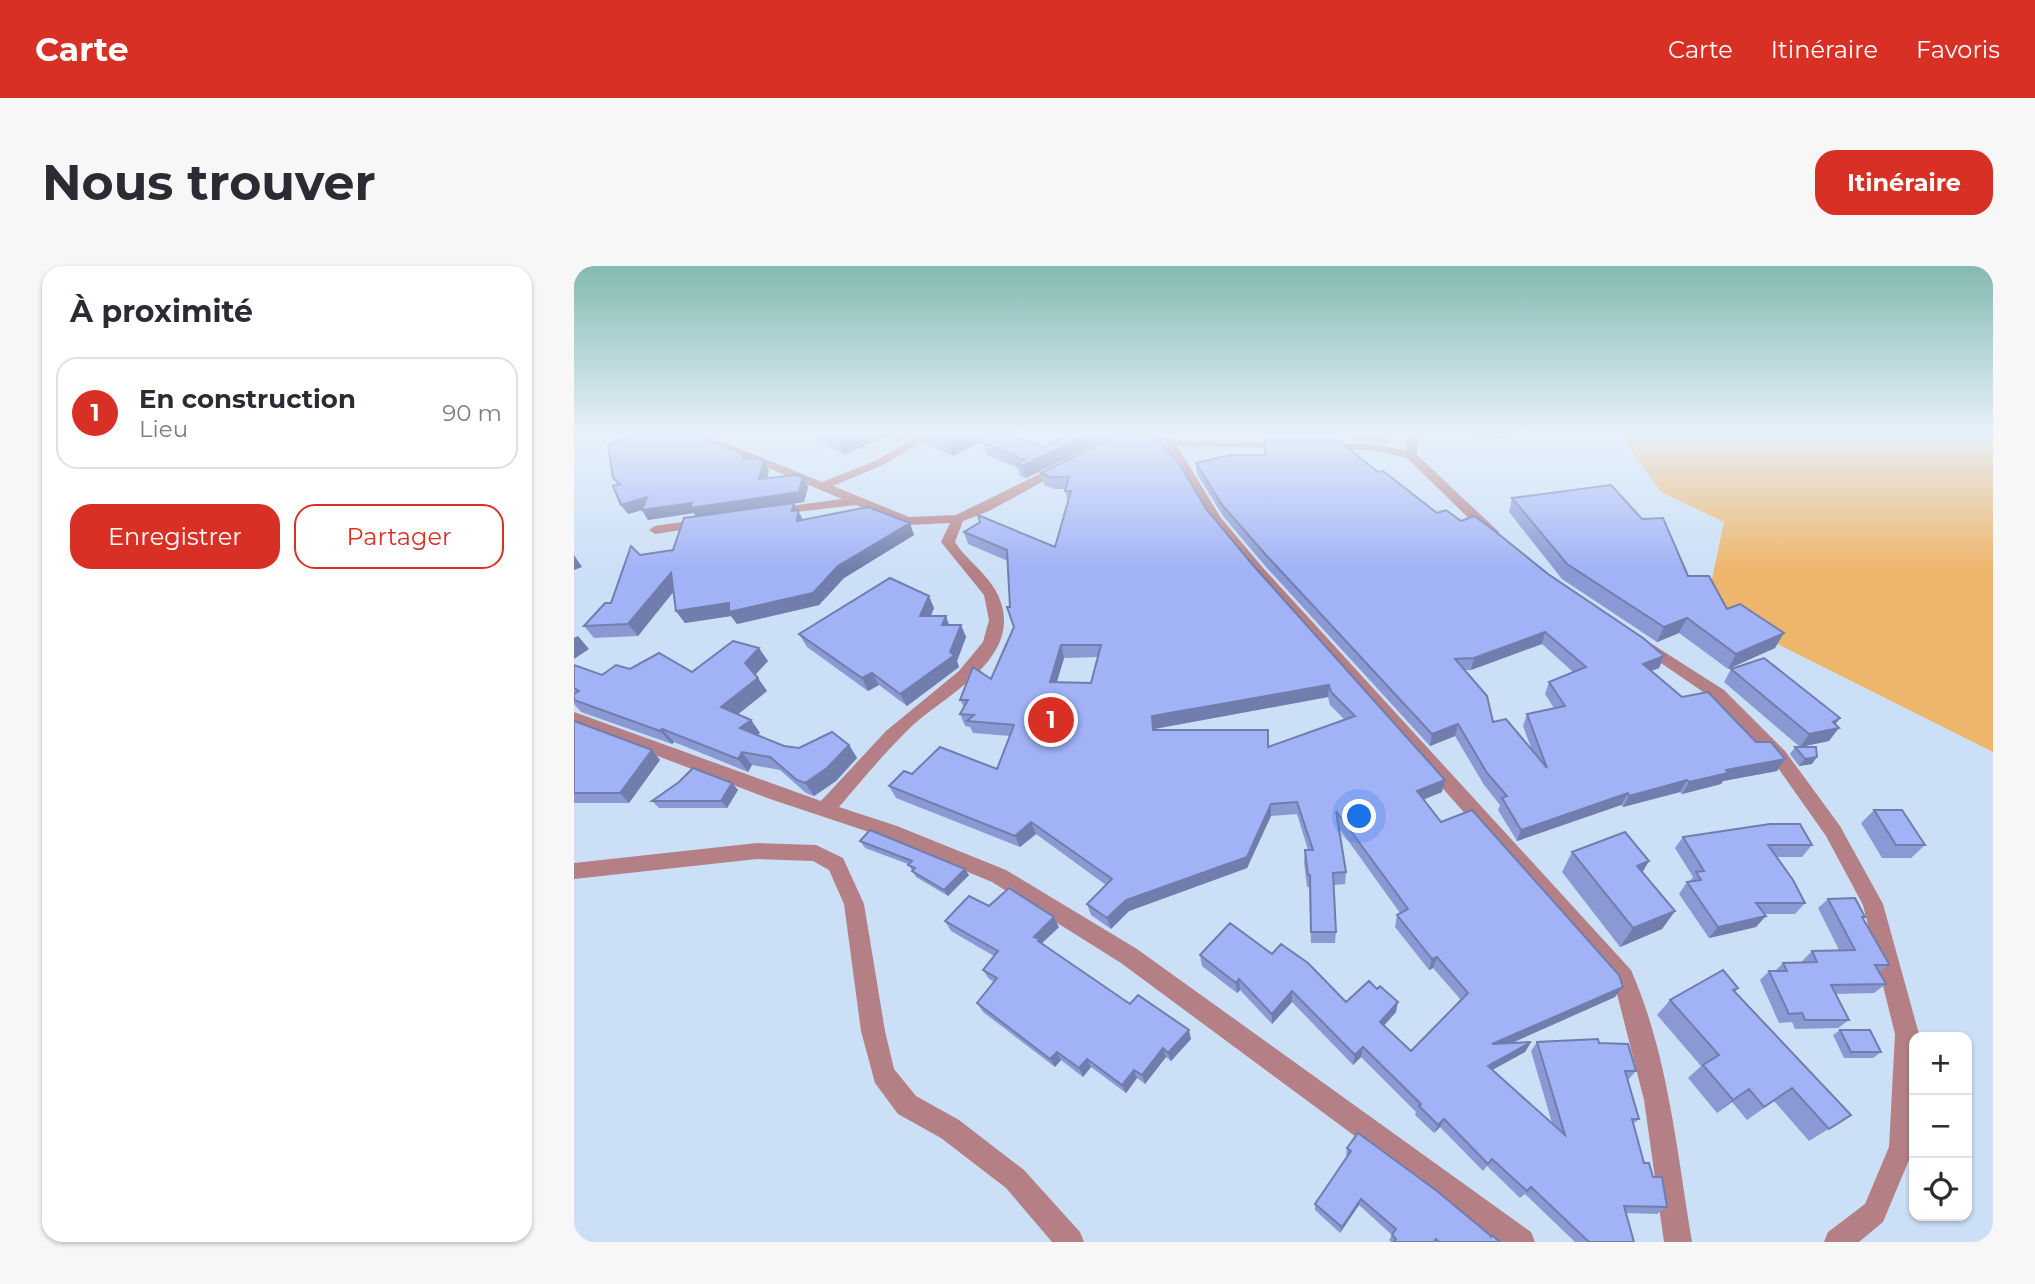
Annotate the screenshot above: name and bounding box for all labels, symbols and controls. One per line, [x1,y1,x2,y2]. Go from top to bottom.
text: Carte [35,29,128,69]
text: Carte [1668,35,1733,64]
text: Itinéraire [1771,35,1878,64]
text: Favoris [1916,35,2000,64]
button: Itinéraire [1815,150,1993,215]
text: Nous trouver [42,153,376,212]
text: À proximité [70,293,253,330]
text: En construction [139,383,356,415]
text: 1 [90,399,100,427]
text: 90 m [442,399,502,427]
text: Lieu [139,415,188,443]
button: Enregistrer [70,504,280,569]
button: Partager [294,504,504,569]
pin: 1 [1028,694,1074,746]
your location [1342,799,1376,833]
map controls [1909,1032,1972,1221]
button: + [1909,1032,1972,1095]
button: − [1909,1095,1972,1158]
button: locate [1909,1158,1972,1221]

